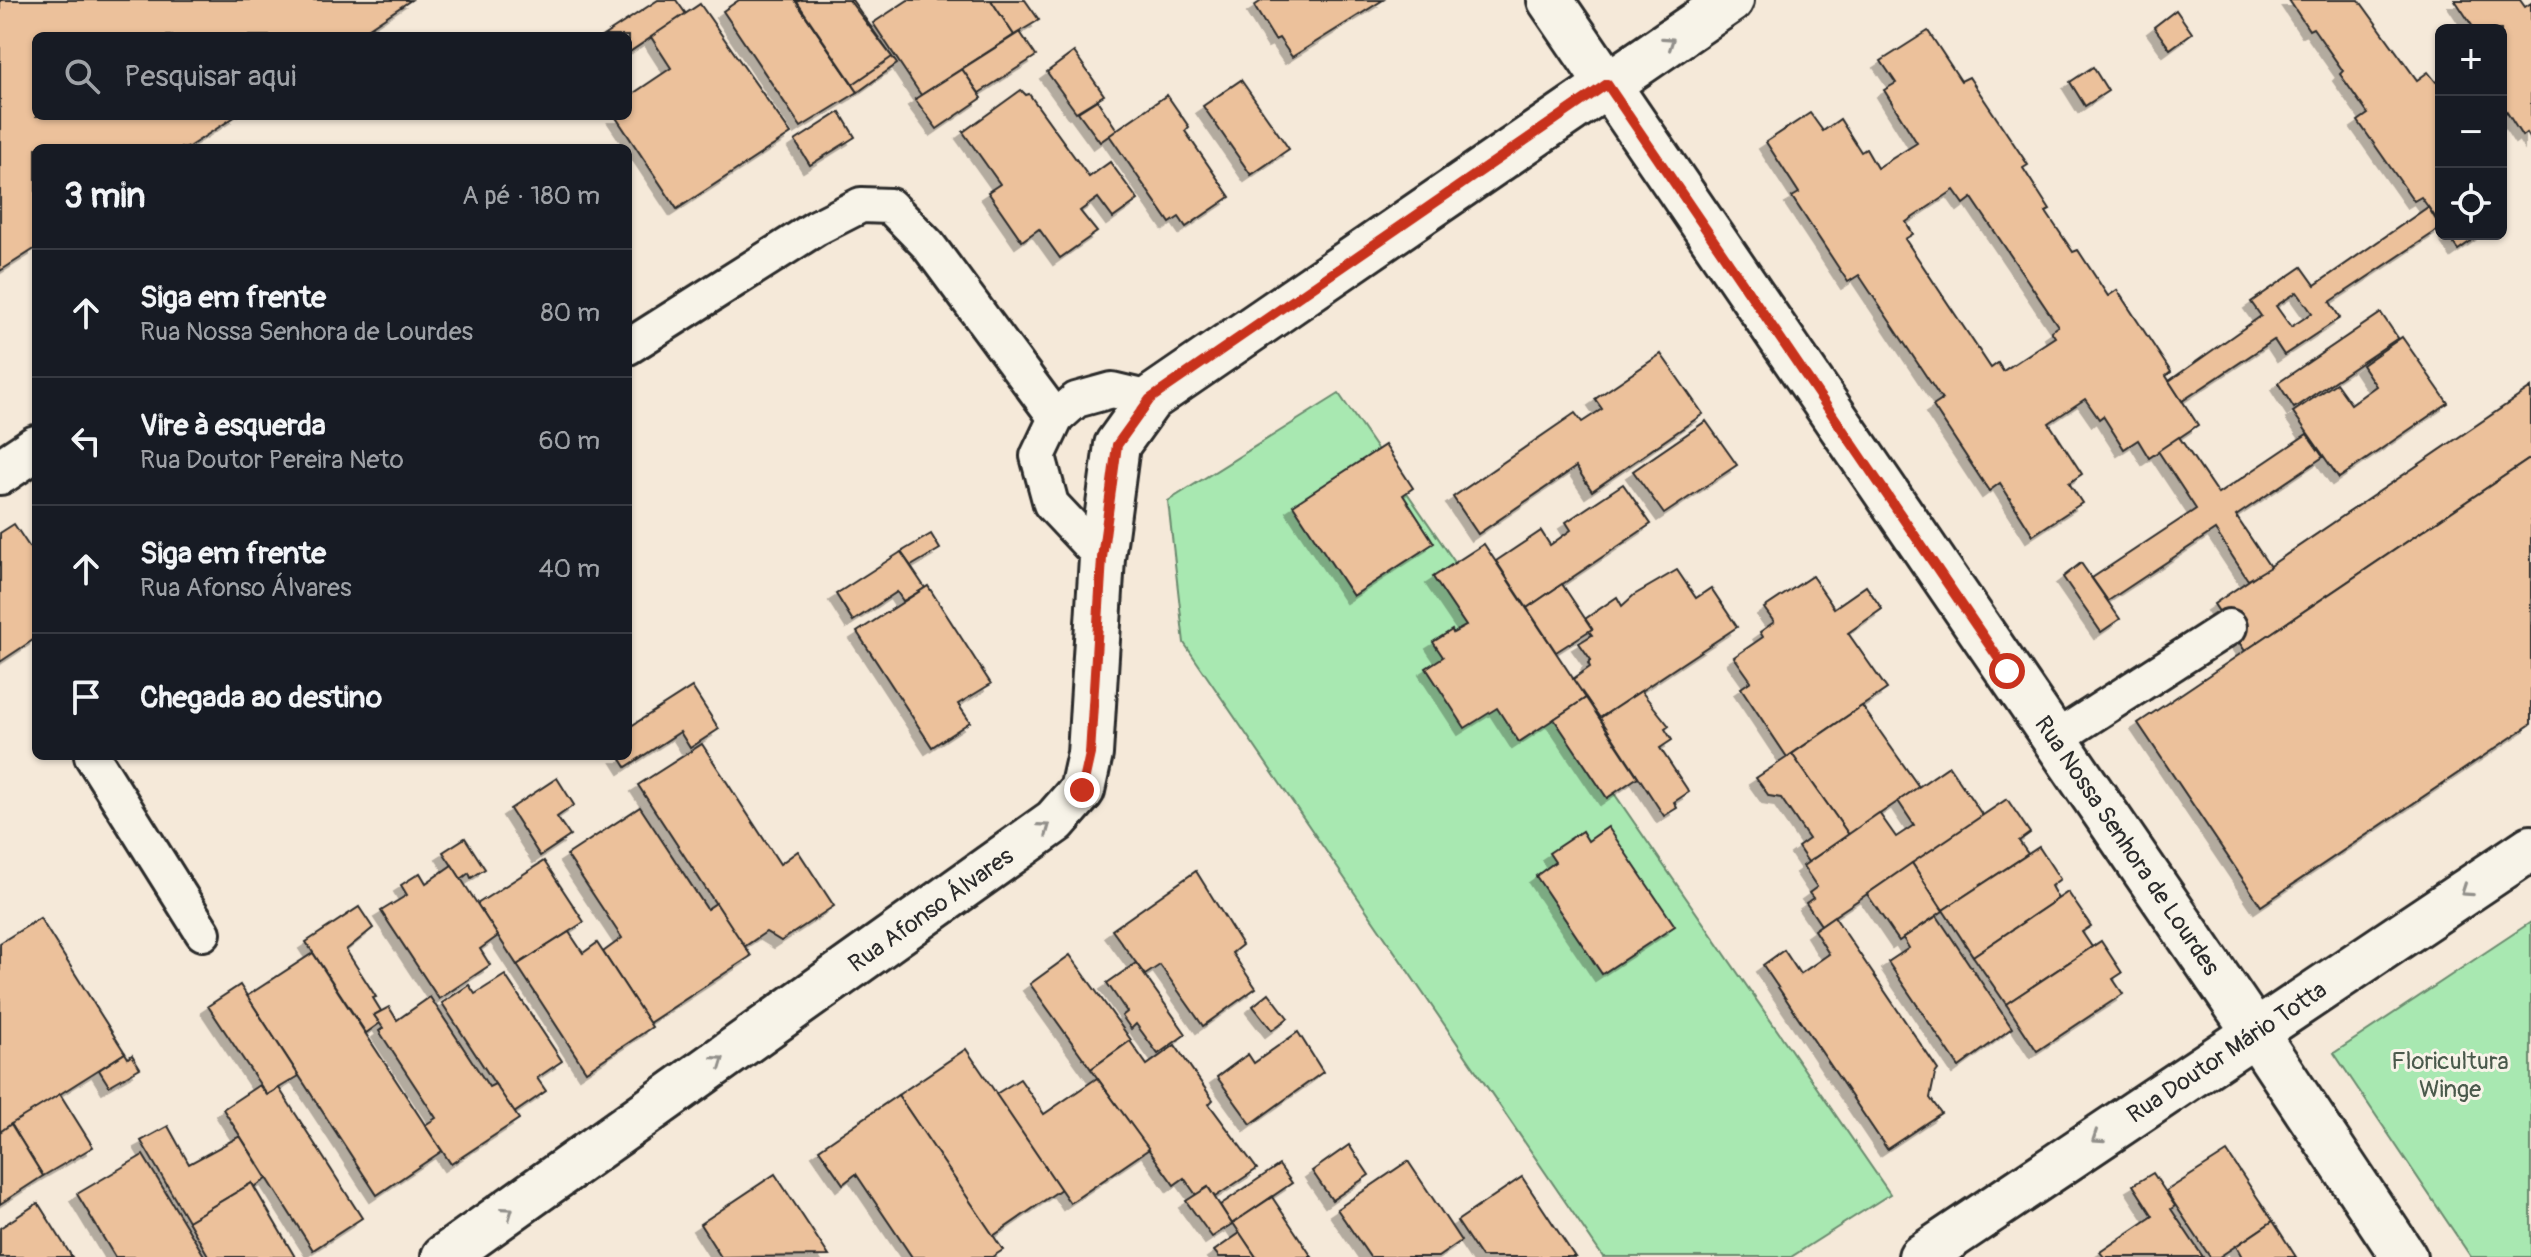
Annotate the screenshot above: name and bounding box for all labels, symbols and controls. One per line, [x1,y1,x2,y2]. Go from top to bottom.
map controls [2435,24,2507,240]
button: + [2435,24,2507,96]
search box [32,32,632,120]
one-way arrow [1660,37,1674,52]
icon: search [60,54,104,98]
text: Pesquisar aqui [124,58,296,95]
button: − [2435,96,2507,168]
button: locate [2435,168,2507,240]
text: 3 min [64,175,146,218]
text: A pé · 180 m [462,180,600,212]
text: Siga em frente [140,279,326,316]
icon: ahead [64,291,108,335]
text: 80 m [540,297,600,329]
text: Rua Nossa Senhora de Lourdes [140,316,473,348]
text: Vire à esquerda [140,407,326,444]
icon: left [64,419,108,463]
text: 60 m [538,425,600,457]
text: Rua Doutor Pereira Neto [140,444,404,476]
text: Siga em frente [140,535,326,572]
icon: ahead [64,547,108,591]
text: 40 m [538,553,600,585]
text: Rua Afonso Álvares [140,572,352,604]
route start [1989,653,2025,689]
icon: arrive [64,675,108,719]
text: Chegada ao destino [140,679,382,716]
street label: Rua Nossa Senhora de Lourdes [2029,710,2226,981]
route end [1064,772,1100,808]
one-way arrow [1036,824,1051,838]
street label: Rua Afonso Álvares [843,841,1019,978]
one-way arrow [2460,881,2475,896]
street label: Rua Doutor Mário Totta [2121,975,2332,1129]
park label: Floricultura Winge [2391,1047,2509,1104]
one-way arrow [711,1056,725,1071]
one-way arrow [2091,1128,2106,1143]
one-way arrow [499,1207,513,1222]

